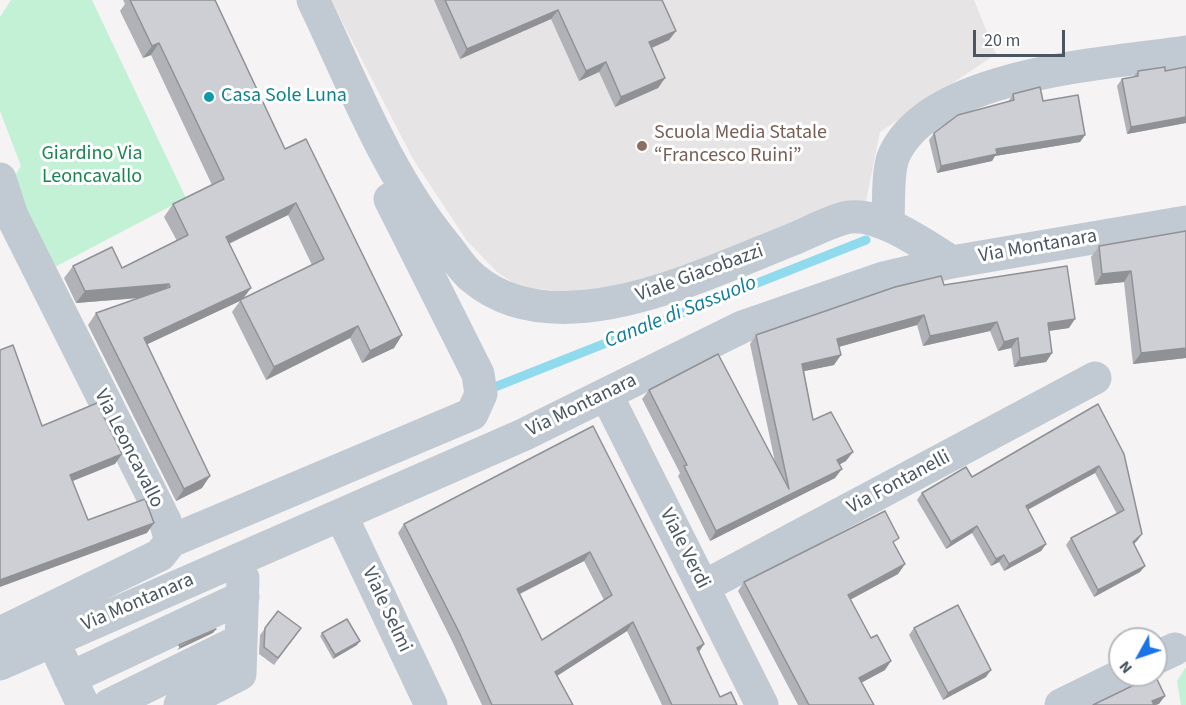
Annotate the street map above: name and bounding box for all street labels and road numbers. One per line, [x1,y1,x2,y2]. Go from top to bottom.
street label: Via Montanara [977,225,1099,269]
street label: Viale Giacobazzi [633,240,767,308]
street label: Via Montanara [523,369,641,443]
street label: Via Leoncavallo [88,386,168,512]
street label: Via Fontanelli [843,446,955,520]
street label: Viale Verdi [654,505,714,593]
street label: Viale Selmi [356,563,416,657]
street label: Via Montanara [78,569,198,637]

